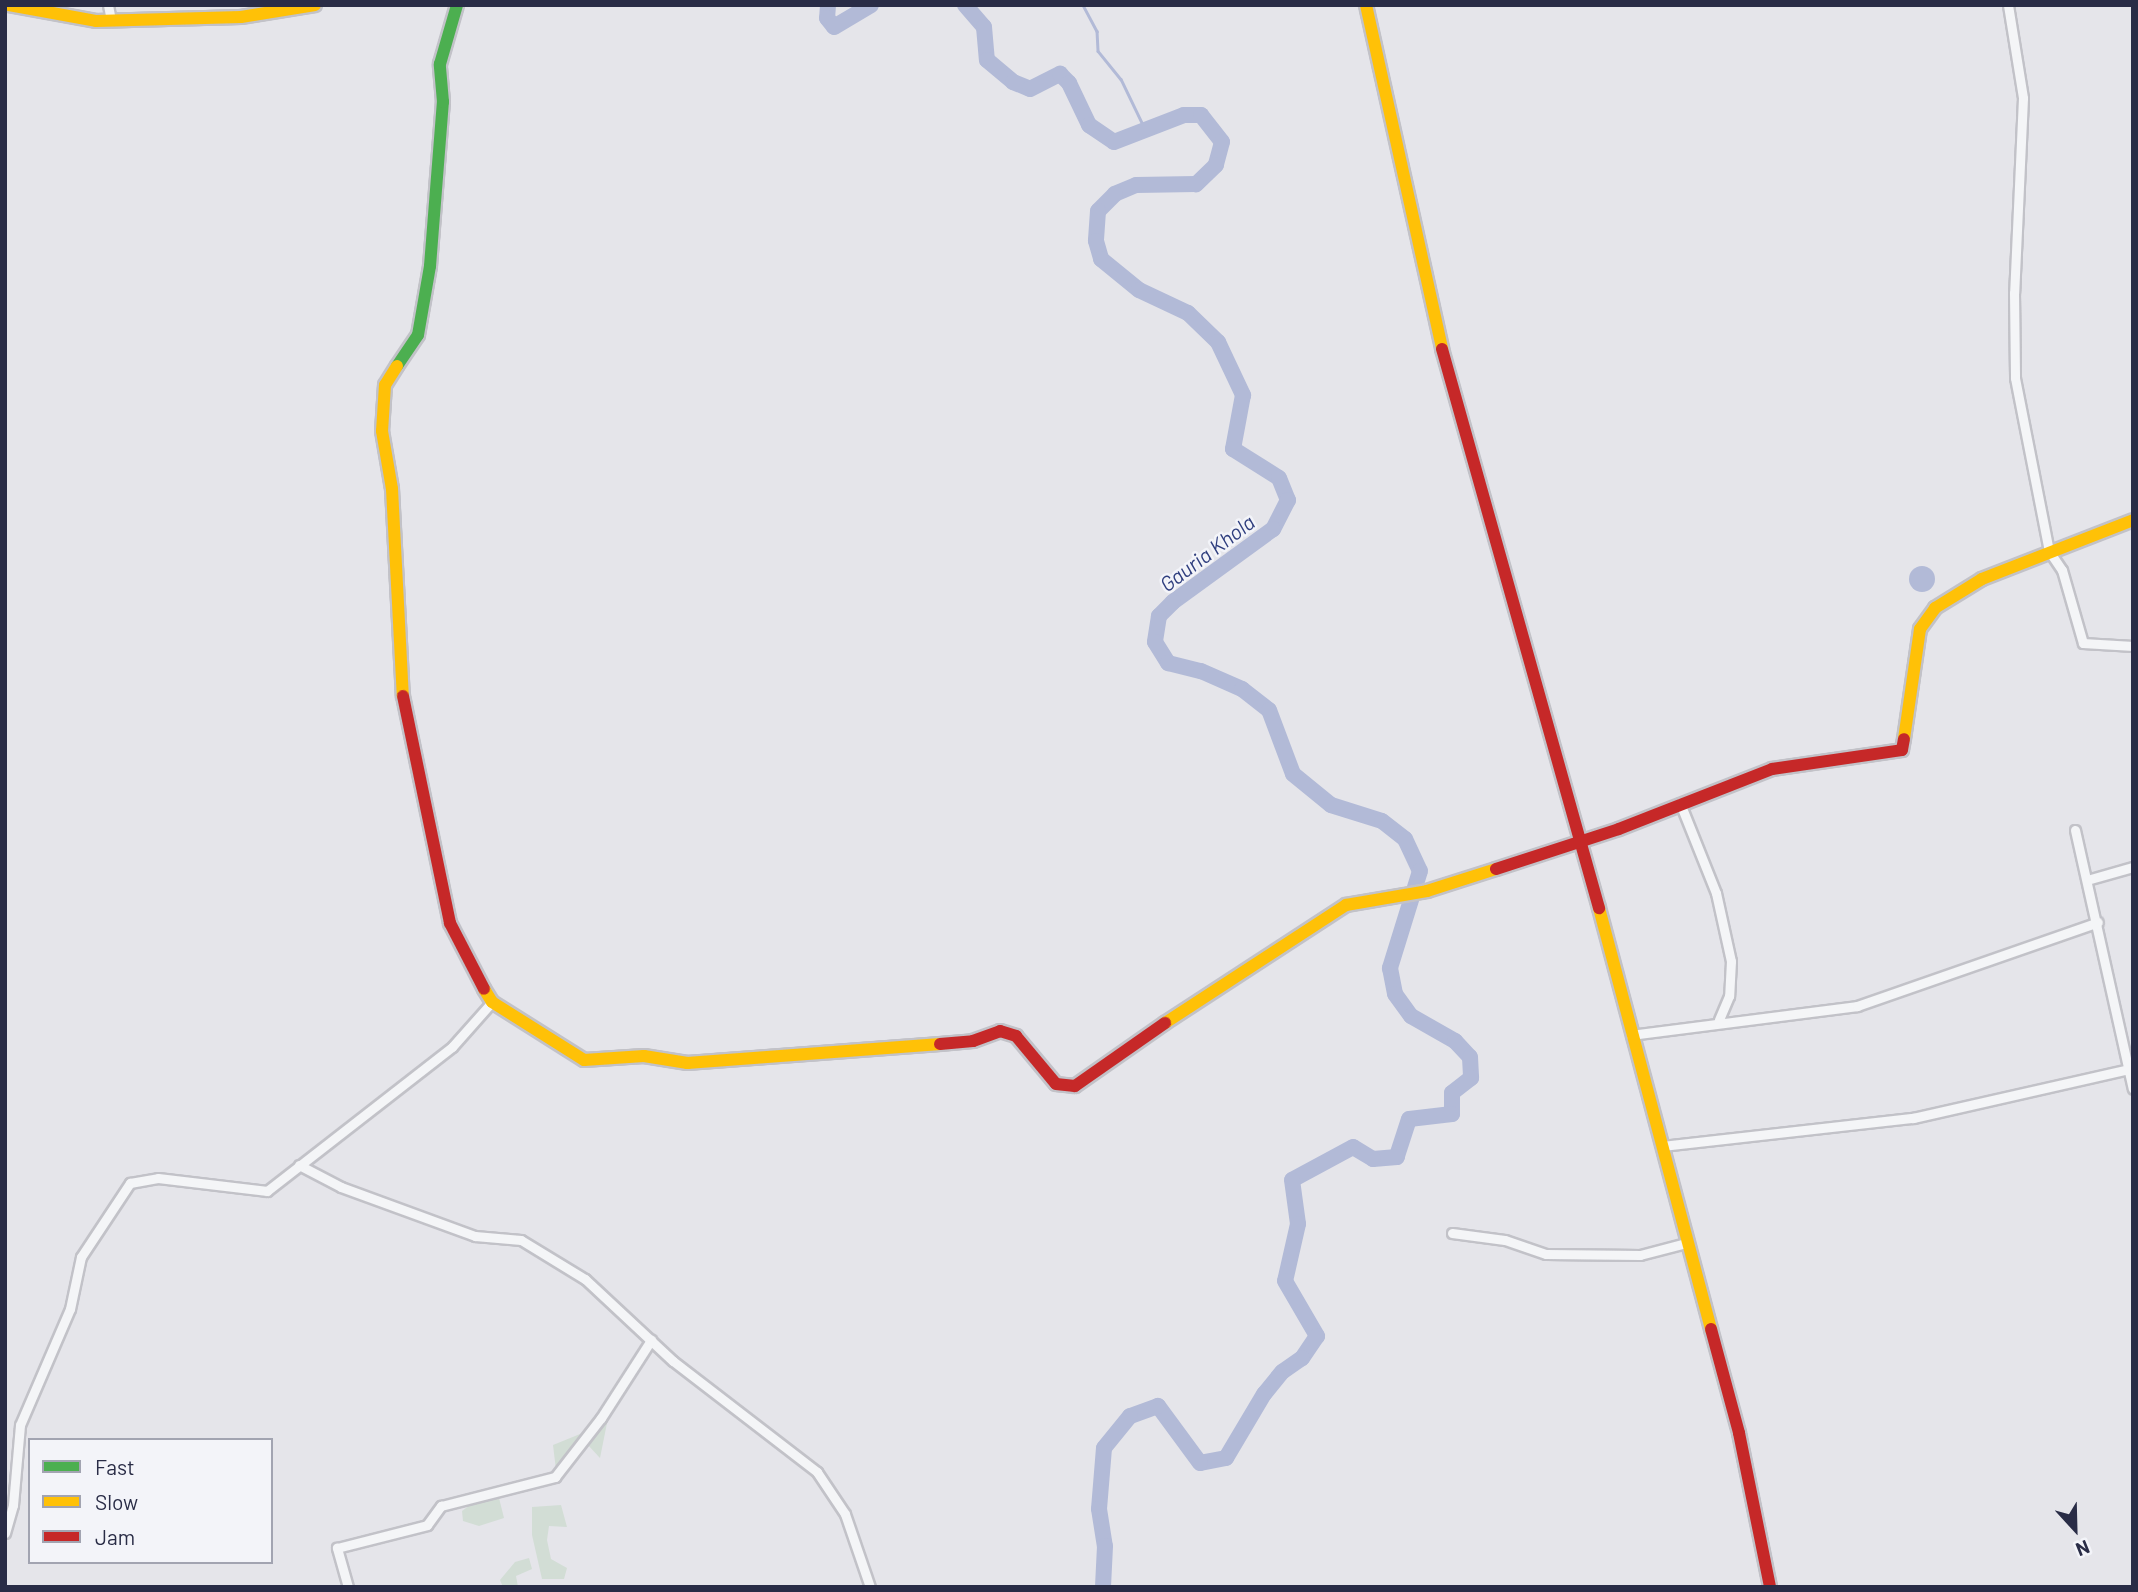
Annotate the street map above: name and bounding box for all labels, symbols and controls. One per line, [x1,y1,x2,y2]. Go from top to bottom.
water label: Gauria Khola [1155,509,1259,597]
legend [28,1438,273,1564]
text: Fast [95,1454,135,1479]
text: Slow [95,1489,138,1514]
north arrow [2040,1494,2110,1564]
text: Jam [95,1524,135,1549]
text: N [2073,1536,2093,1562]

